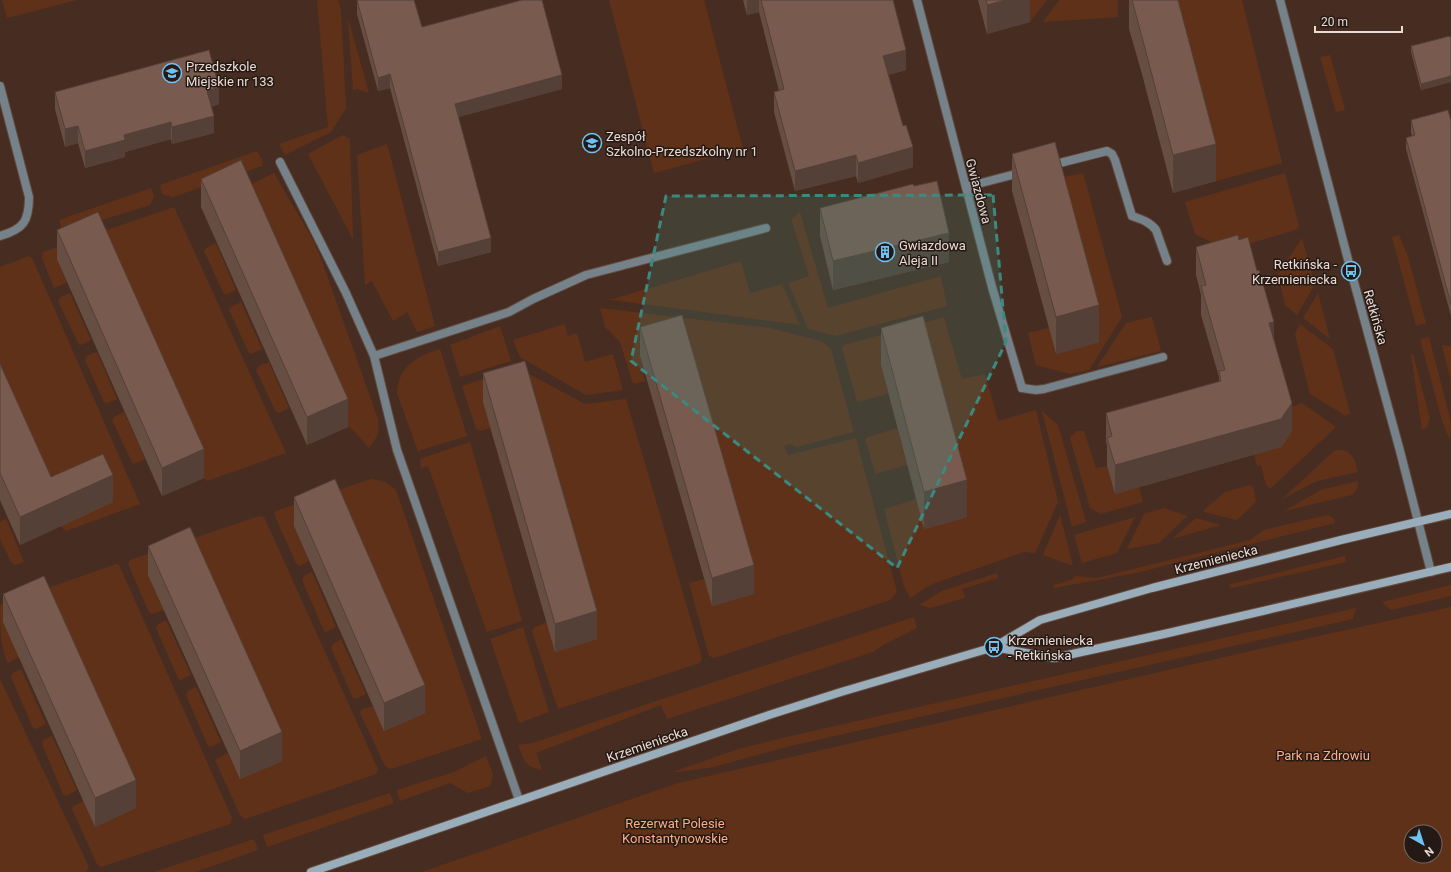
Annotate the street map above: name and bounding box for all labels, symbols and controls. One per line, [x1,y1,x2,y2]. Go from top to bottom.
scale bar [1315,8,1402,34]
text: 20 m [1321,15,1348,29]
place label: Przedszkole Miejskie nr 133 [186,59,274,89]
school or university icon: Przedszkole Miejskie nr 133 [161,62,183,84]
place label: Zespół Szkolno-Przedszkolny nr 1 [606,129,758,159]
school or university icon: Zespół Szkolno-Przedszkolny nr 1 [581,132,603,154]
street label: Gwiazdowa [963,157,994,225]
place label: Gwiazdowa Aleja II [899,238,966,268]
building icon: Gwiazdowa Aleja II [874,241,896,263]
place label: Retkińska - Krzemieniecka [1252,257,1337,287]
bus stop icon: Retkińska - Krzemieniecka [1340,260,1362,282]
street label: Retkińska [1361,288,1391,346]
street label: Krzemieniecka [1173,542,1259,577]
place label: Krzemieniecka - Retkińska [1008,633,1093,663]
bus stop icon: Krzemieniecka - Retkińska [983,636,1005,658]
street label: Krzemieniecka [605,724,690,765]
park label: Park na Zdrowiu [1276,748,1370,763]
park label: Rezerwat Polesie Konstantynowskie [622,816,728,846]
north arrow [1403,824,1443,864]
text: N [1422,844,1436,859]

